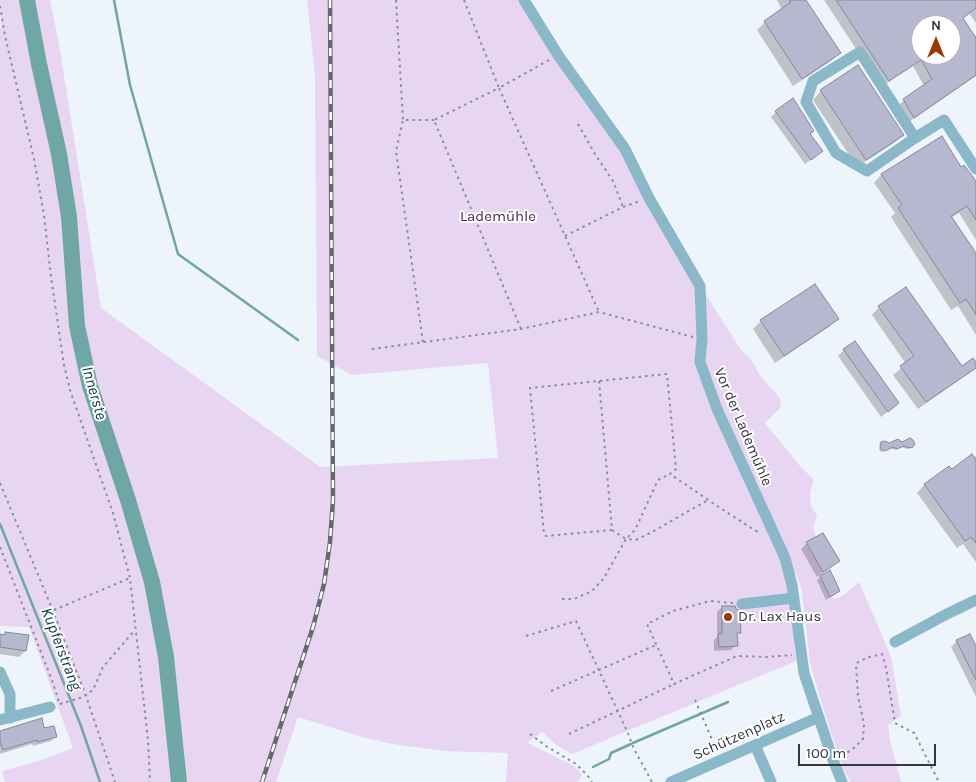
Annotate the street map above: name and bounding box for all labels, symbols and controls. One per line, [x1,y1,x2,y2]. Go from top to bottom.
north arrow [911,15,961,65]
text: N [931,17,941,34]
park label: Lademühle [460,208,536,226]
water label: Innerste [77,364,111,422]
street label: Vor der Lademühle [710,365,776,489]
water label: Kupferstrang [36,605,86,693]
place label: Dr. Lax Haus [738,608,821,626]
marker: Dr. Lax Haus [722,611,734,623]
street label: Schützenplatz [690,708,788,764]
scale bar [801,734,938,766]
text: 100 m [806,744,846,762]

